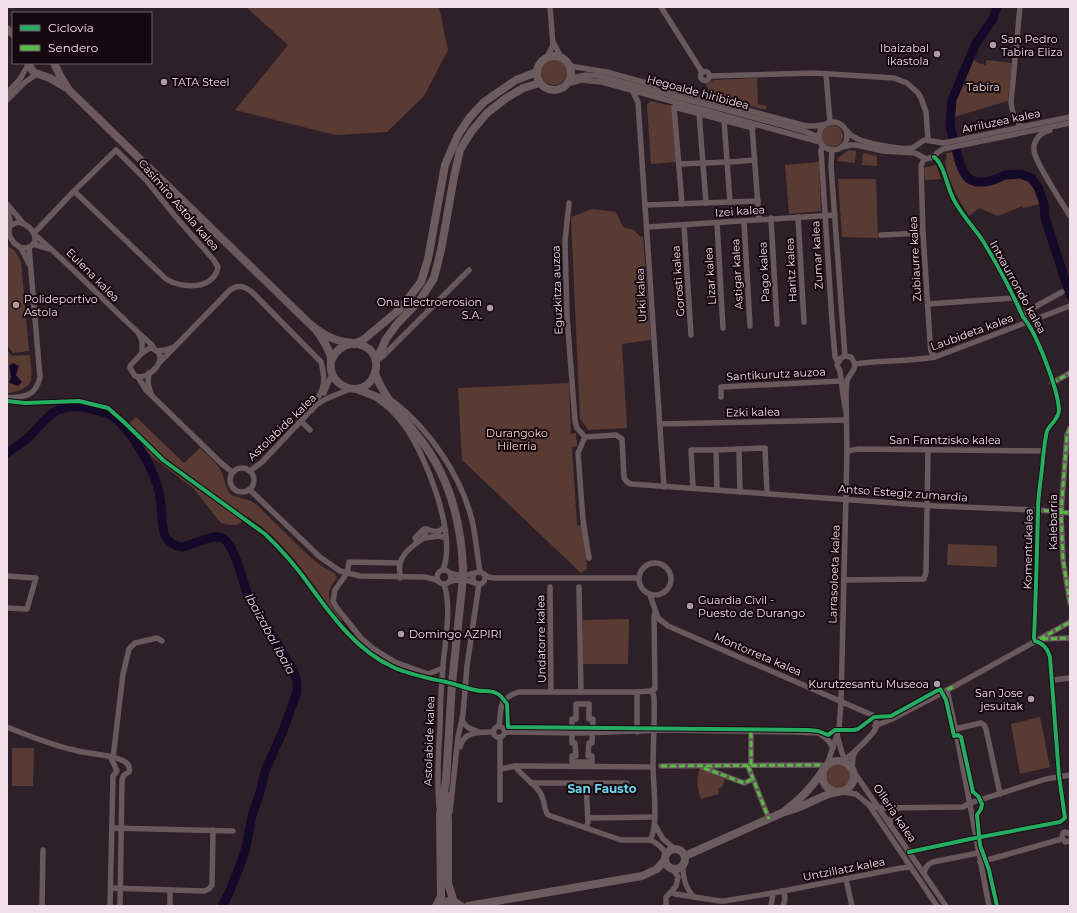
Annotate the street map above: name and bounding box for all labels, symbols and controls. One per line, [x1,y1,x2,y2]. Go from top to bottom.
legend [12,12,152,64]
text: Ciclovía [48,20,94,35]
place label: San Pedro Tabira Eliza [1001,32,1063,59]
text: Sendero [48,40,98,55]
marker: San Pedro Tabira Eliza [988,40,998,50]
place label: Ibaizabal ikastola [880,41,929,68]
marker: Ibaizabal ikastola [932,49,942,59]
street label: Hegoalde hiribidea [645,72,751,112]
place label: TATA Steel [172,75,229,89]
marker: TATA Steel [159,77,169,87]
park label: Tabira [966,80,1000,94]
street label: Arriluzea kalea [960,106,1042,136]
street label: Casimiro Astola kalea [135,156,223,254]
street label: Izei kalea [714,202,766,220]
street label: Zubiaurre kalea [906,216,924,302]
street label: Zumar kalea [808,220,826,290]
street label: Haritz kalea [782,237,800,303]
street label: Astigar kalea [728,238,746,310]
street label: Intxaurrondo kalea [987,238,1049,336]
street label: Pago kalea [755,241,773,303]
street label: Eulena kalea [63,245,123,305]
street label: Eguzkitza auzoa [548,245,566,335]
street label: Gorosti kalea [669,245,687,317]
street label: Lizar kalea [701,247,719,305]
street label: Urki kalea [633,267,649,323]
place label: Polideportivo Astola [24,292,98,319]
place label: Ona Electroerosion S.A. [377,295,482,322]
marker: Polideportivo Astola [11,300,21,310]
marker: Ona Electroerosion S.A. [485,303,495,313]
street label: Laubideta kalea [929,310,1015,354]
street label: Santikurutz auzoa [726,364,826,384]
street label: Astolabide kalea [245,391,319,463]
street label: Ezki kalea [726,405,780,419]
park label: Durangoko Hilerria [486,426,548,453]
street label: San Frantzisko kalea [889,433,1001,447]
street label: Antso Estegiz zumardia [838,481,968,505]
street label: Kalebarria [1046,494,1060,550]
street label: Komentukalea [1020,508,1036,590]
street label: Larrasoloeta kalea [825,524,843,624]
water label: Ibaizabal ibaia [242,590,299,677]
place label: Guardia Civil - Puesto de Durango [698,593,805,620]
street label: Undatorre kalea [533,595,549,683]
marker: Guardia Civil - Puesto de Durango [685,601,695,611]
place label: Domingo AZPIRI [409,627,502,641]
marker: Domingo AZPIRI [396,629,406,639]
street label: Montorreta kalea [712,629,804,679]
place label: Kurutzesantu Museoa [808,677,929,691]
marker: Kurutzesantu Museoa [932,679,942,689]
place label: San Jose jesuitak [975,686,1023,713]
marker: San Jose jesuitak [1026,694,1036,704]
street label: Astolabide kalea [420,696,438,786]
district label: San Fausto [567,781,637,796]
street label: Olleria kalea [870,781,920,845]
street label: Untzillatz kalea [802,854,886,884]

